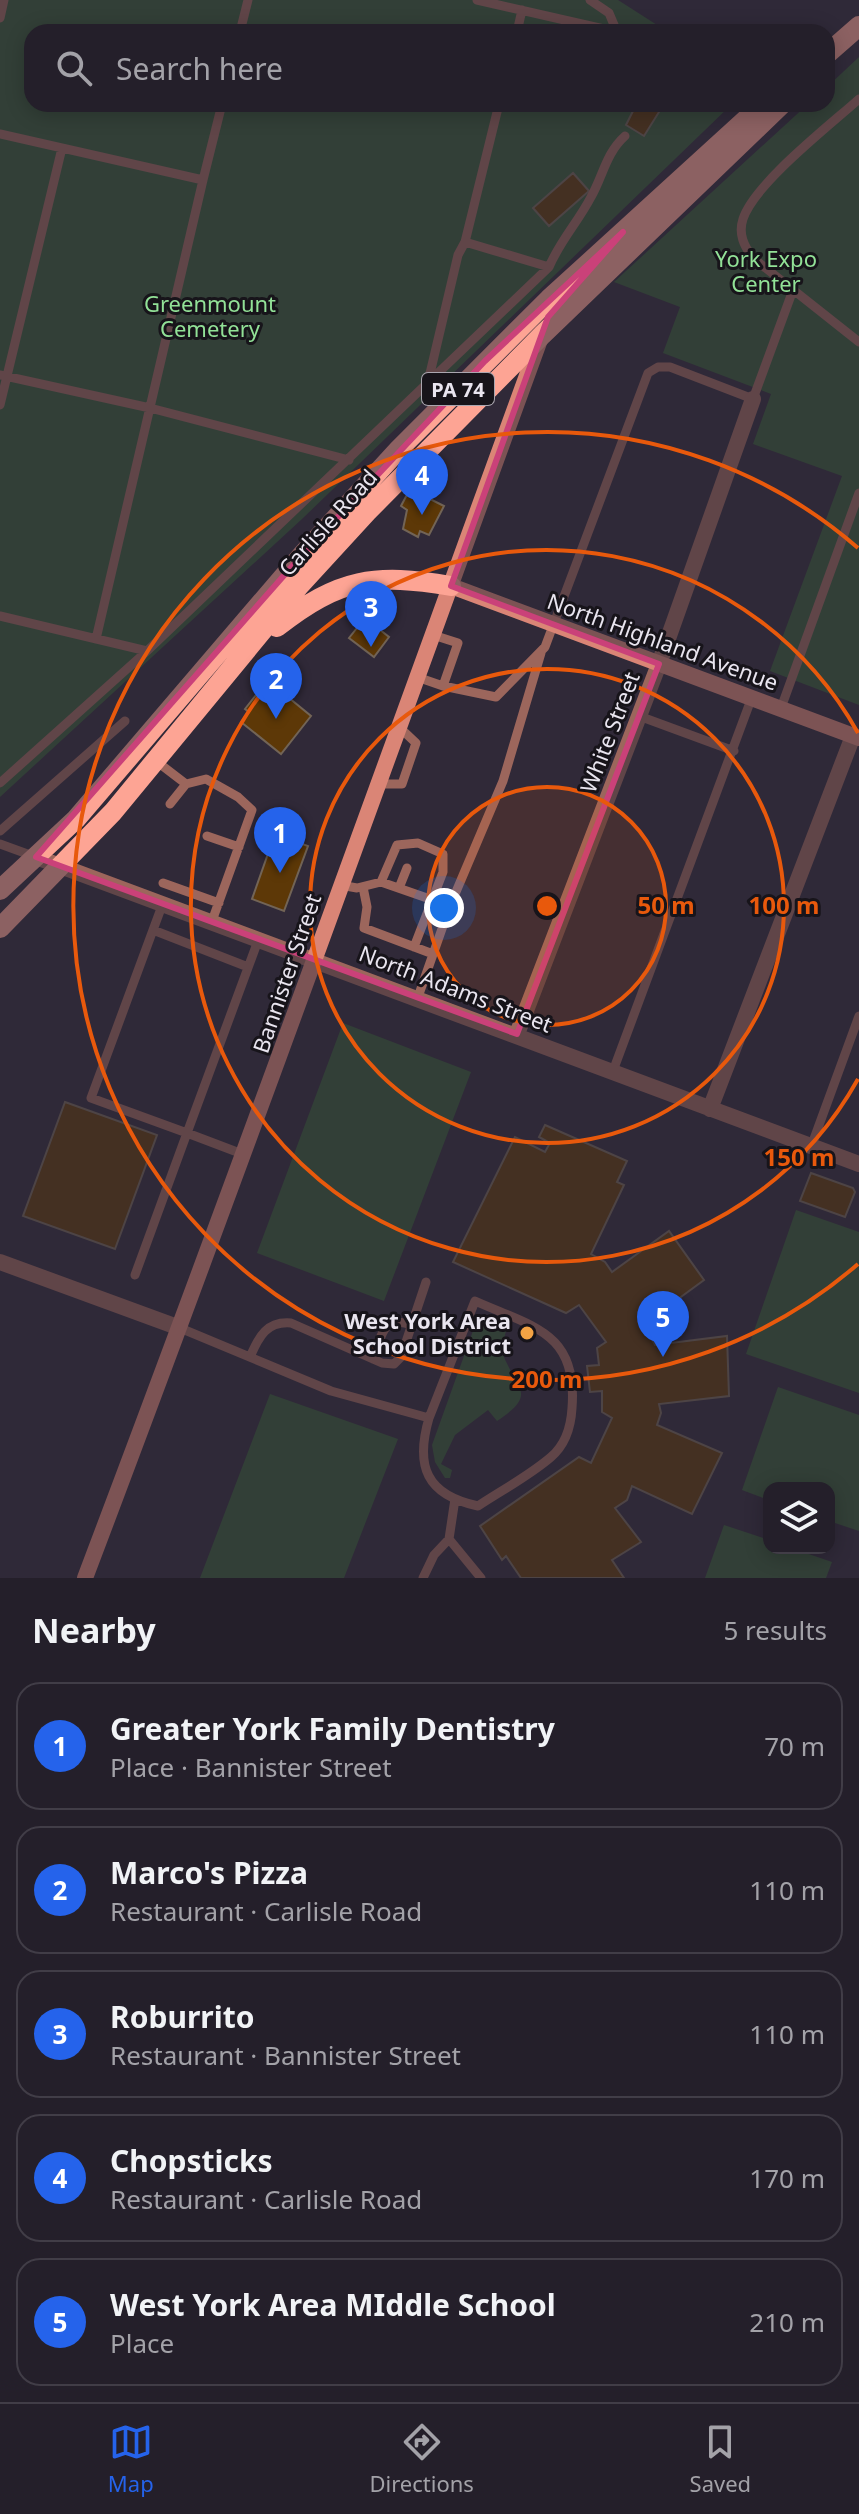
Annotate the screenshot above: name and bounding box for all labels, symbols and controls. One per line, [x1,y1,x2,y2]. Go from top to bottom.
search box [24,24,835,112]
icon: search [52,46,96,90]
text: Search here [116,48,283,89]
park label: York Expo Center [715,243,817,298]
park label: Greenmount Cemetery [144,288,276,343]
road number: PA 74 [422,373,494,405]
pin: 4 [396,449,448,515]
street label: Carlisle Road [271,462,383,582]
pin: 3 [345,581,397,647]
street label: North Highland Avenue [543,585,783,697]
pin: 2 [250,653,302,719]
street label: White Street [572,667,646,797]
pin: 1 [254,807,306,873]
your location [424,888,464,928]
text: 50 m [637,888,695,921]
text: 100 m [749,888,819,921]
street label: Bannister Street [245,889,327,1057]
centre of rings [533,892,561,920]
street label: North Adams Street [355,937,557,1039]
text: 150 m [764,1140,834,1173]
pin: 5 [637,1291,689,1357]
place label: West York Area School District [344,1305,511,1360]
marker: West York Area School District [518,1324,536,1342]
text: 200 m [512,1362,582,1395]
map controls [763,1482,835,1554]
button: layers [763,1482,835,1554]
text: Nearby [32,1607,156,1653]
text: 5 results [723,1612,827,1648]
text: Greater York Family Dentistry [110,1708,555,1749]
text: 1 [53,1728,67,1764]
text: 70 m [764,1728,825,1764]
text: Place · Bannister Street [110,1749,392,1785]
text: Marco's Pizza [110,1852,308,1893]
text: 2 [53,1872,67,1908]
text: 110 m [749,1872,825,1908]
text: Restaurant · Carlisle Road [110,1893,422,1929]
text: Roburrito [110,1996,254,2037]
text: 3 [53,2016,67,2052]
text: 110 m [749,2016,825,2052]
text: Restaurant · Bannister Street [110,2037,461,2073]
text: Chopsticks [110,2140,273,2181]
text: 4 [53,2160,67,2196]
text: 170 m [749,2160,825,2196]
text: Restaurant · Carlisle Road [110,2181,422,2217]
text: West York Area MIddle School [110,2284,556,2325]
text: 5 [53,2304,67,2340]
text: 210 m [749,2304,825,2340]
text: Place [110,2325,174,2361]
tab: Map [108,2420,154,2498]
tab: Directions [369,2420,474,2498]
tab: Saved [690,2420,751,2498]

